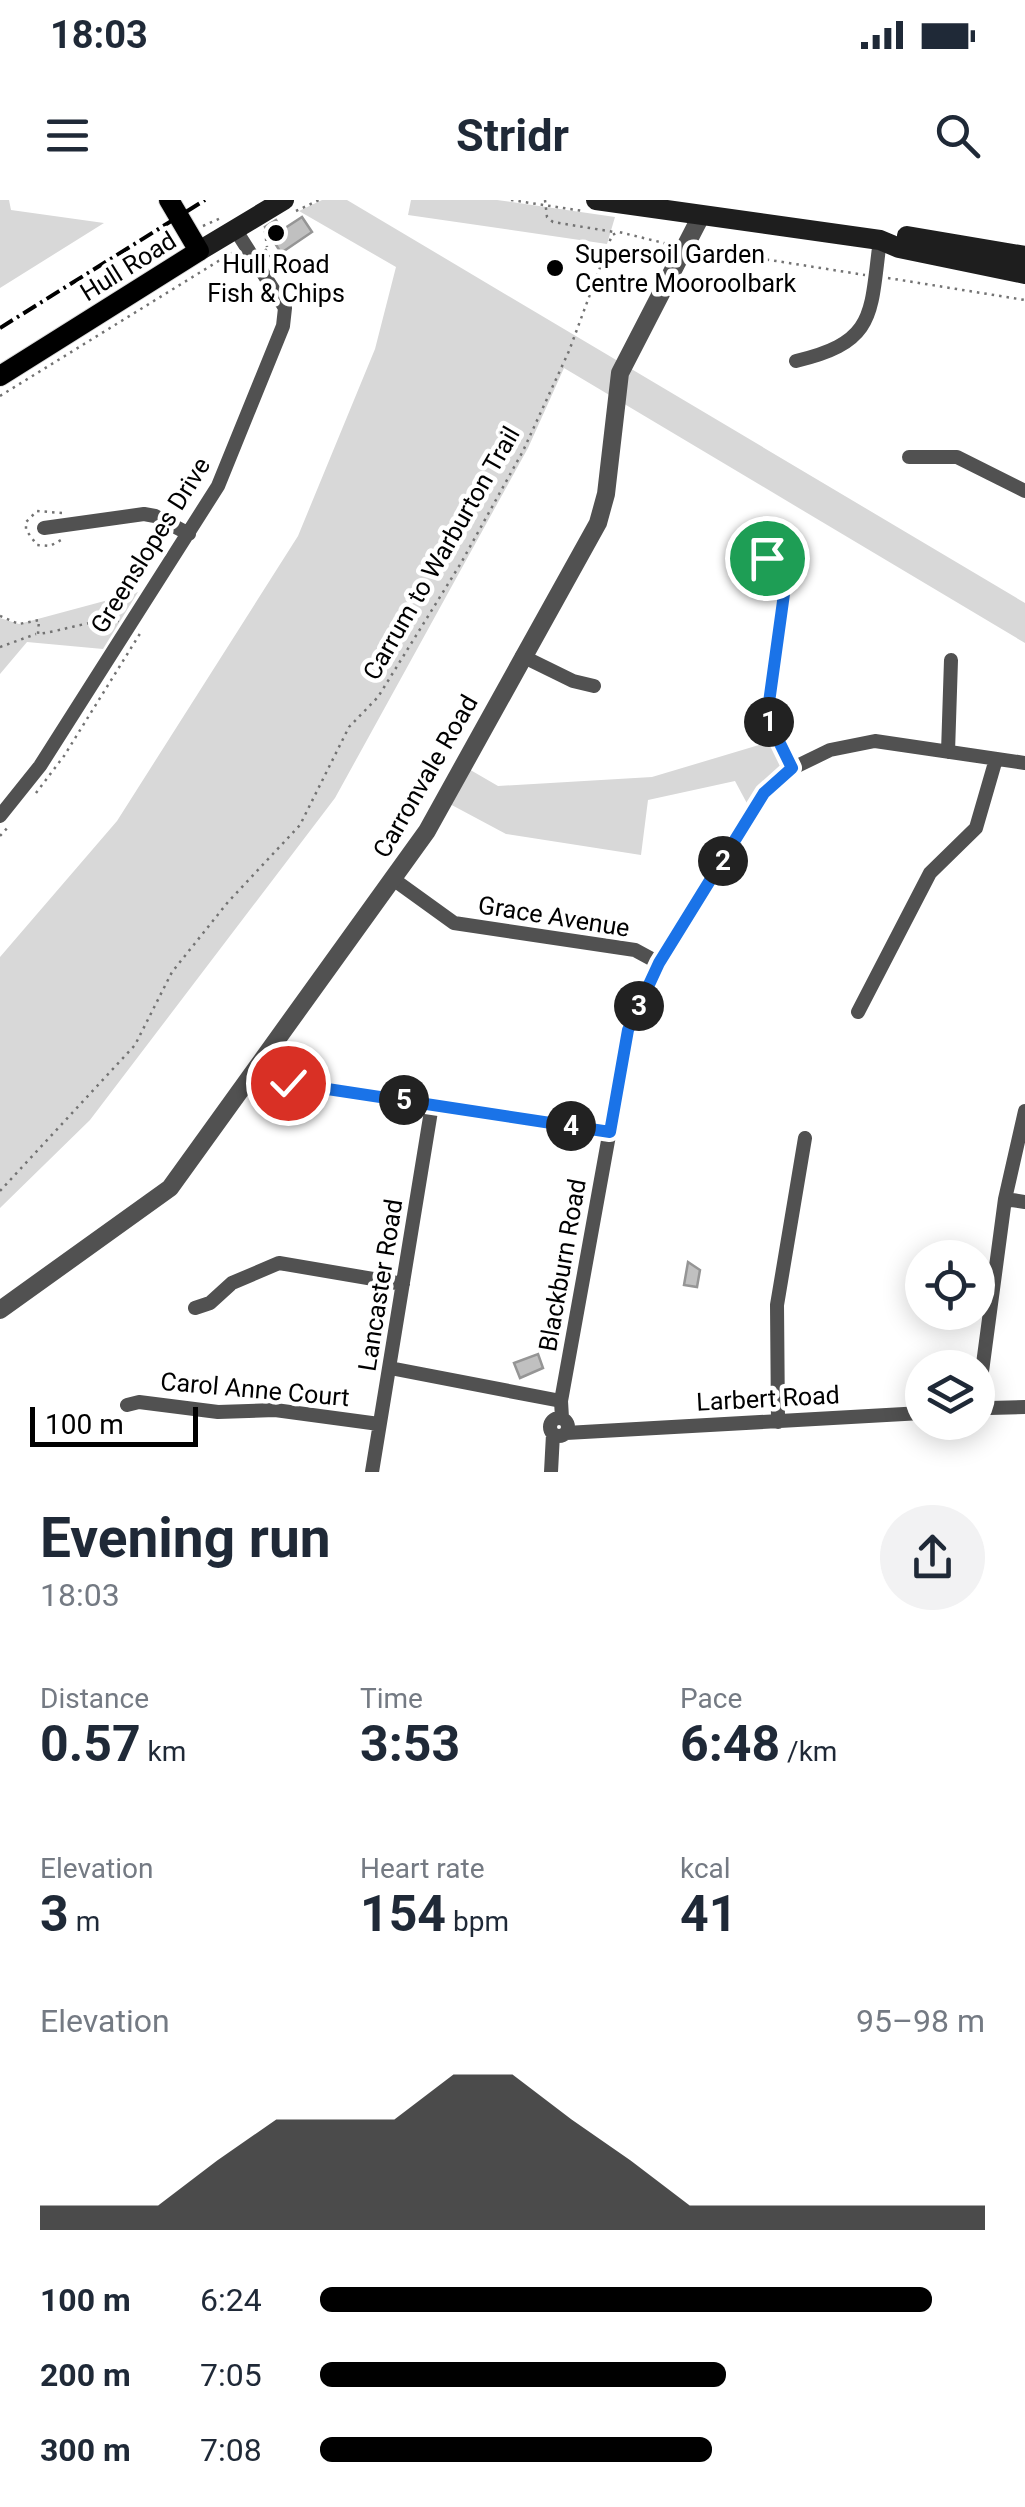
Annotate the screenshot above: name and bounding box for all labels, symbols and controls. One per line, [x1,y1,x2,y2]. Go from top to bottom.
text: 18:03 [50,13,148,57]
icon: menu [40,108,95,163]
icon: search [930,108,985,163]
text: Stridr [456,109,569,162]
marker: Hull Road Fish & Chips [265,222,287,244]
street label: Hull Road [75,226,181,307]
place label: Supersoil Garden Centre Mooroolbark [575,240,796,298]
place label: Hull Road Fish & Chips [207,250,345,308]
marker: Supersoil Garden Centre Mooroolbark [544,257,566,279]
street label: Carrum to Warburton Trail [357,422,526,685]
street label: Greenslopes Drive [85,452,216,638]
pin [725,516,810,601]
icon: arrive [740,531,795,586]
street label: Carronvale Road [367,690,484,863]
pin: 1 [744,697,794,747]
text: 1 [761,705,777,738]
pin: 2 [698,836,748,886]
text: 2 [715,844,731,877]
street label: Grace Avenue [476,890,632,943]
pin: 3 [614,981,664,1031]
text: 3 [631,989,647,1022]
pin [246,1041,331,1126]
icon: check [261,1056,316,1111]
pin: 5 [379,1075,429,1125]
text: 5 [396,1083,412,1116]
pin: 4 [546,1101,596,1151]
text: 4 [563,1109,579,1142]
street label: Blackburn Road [533,1177,592,1354]
street label: Lancaster Road [353,1197,408,1373]
map controls [905,1240,995,1440]
button: locate [905,1240,995,1330]
button: layers [905,1350,995,1440]
street label: Carol Anne Court [159,1367,351,1412]
street label: Larbert Road [696,1380,841,1417]
scale bar [30,1402,198,1446]
text: 100 m [45,1408,124,1441]
button: share [880,1505,985,1610]
text: Evening run [40,1506,331,1570]
text: 18:03 [40,1576,120,1614]
text: Distance [40,1682,149,1715]
text: Time [360,1682,423,1715]
text: Pace [680,1682,742,1715]
text: 0.57 [40,1715,141,1773]
text: 3:53 [360,1715,460,1773]
text: 6:48 [680,1715,780,1773]
text: km [141,1735,186,1768]
text: /km [780,1735,837,1768]
text: Elevation [40,1852,153,1885]
text: Heart rate [360,1852,485,1885]
text: kcal [680,1852,731,1885]
text: 3 [40,1885,69,1943]
text: 154 [360,1885,446,1943]
text: 41 [680,1885,737,1943]
text: m [69,1905,100,1938]
text: bpm [446,1905,509,1938]
text: Elevation [40,2002,170,2040]
text: 95–98 m [856,2002,985,2040]
text: 100 m [40,2281,131,2319]
text: 6:24 [200,2281,262,2319]
text: 200 m [40,2356,131,2394]
text: 7:05 [200,2356,262,2394]
text: 300 m [40,2431,131,2469]
text: 7:08 [200,2431,262,2469]

